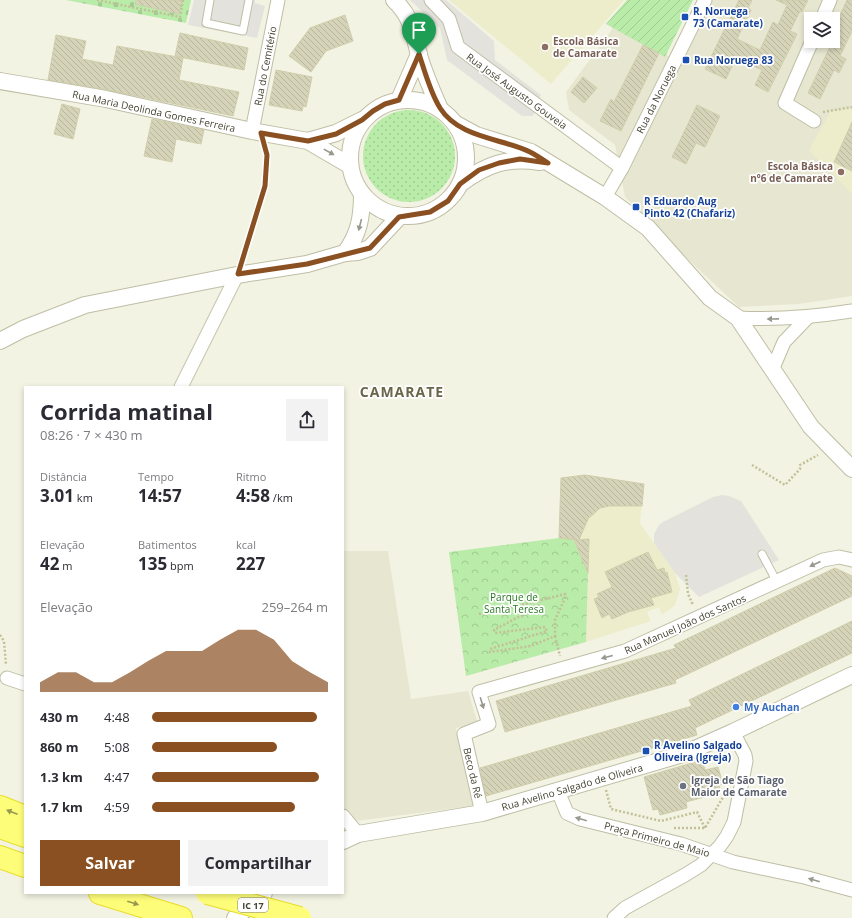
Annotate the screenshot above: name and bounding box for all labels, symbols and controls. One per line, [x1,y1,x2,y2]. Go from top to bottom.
place label: R. Noruega 73 (Camarate) [693,4,763,30]
marker: R. Noruega 73 (Camarate) [680,12,690,22]
map controls [804,12,840,48]
button: layers [804,12,840,48]
pin [402,13,436,54]
icon: arrive [408,19,430,41]
street label: Rua do Cemitério [250,25,280,107]
place label: Escola Básica de Camarate [553,34,619,60]
marker: Escola Básica de Camarate [540,42,550,52]
street label: Rua José Augusto Gouveia [464,50,570,132]
place label: Rua Noruega 83 [694,53,773,67]
marker: Rua Noruega 83 [681,55,691,65]
street label: Rua da Noruega [633,62,679,136]
street label: Rua Maria Deolinda Gomes Ferreira [71,87,237,135]
one-way arrow [323,149,335,156]
place label: Escola Básica nº6 de Camarate [750,159,833,185]
marker: Escola Básica nº6 de Camarate [836,167,846,177]
place label: R Eduardo Aug Pinto 42 (Chafariz) [644,194,735,220]
marker: R Eduardo Aug Pinto 42 (Chafariz) [631,202,641,212]
one-way arrow [356,219,362,232]
one-way arrow [766,316,779,322]
district label: CAMARATE [360,382,444,401]
text: Corrida matinal [40,396,213,426]
button: share [286,399,328,441]
text: 08:26 · 7 × 430 m [40,426,143,444]
text: Distância [40,469,87,484]
text: Tempo [138,469,174,484]
text: Ritmo [236,469,266,484]
text: 3.01 [40,484,74,507]
text: 14:57 [138,484,182,507]
text: 4:58 [236,484,270,507]
text: km [74,490,93,505]
text: /km [270,490,293,505]
text: Elevação [40,537,85,552]
text: Batimentos [138,537,197,552]
text: kcal [236,537,256,552]
text: 42 [40,552,59,575]
text: 135 [138,552,167,575]
text: 227 [236,552,265,575]
text: m [59,558,73,573]
text: bpm [167,558,194,573]
one-way arrow [809,561,820,567]
park label: Parque de Santa Teresa [484,590,544,616]
street label: Rua Manuel João dos Santos [622,591,748,657]
text: Elevação [40,598,93,616]
text: 259–264 m [261,598,328,616]
one-way arrow [600,654,613,660]
one-way arrow [479,697,485,709]
place label: My Auchan [744,700,800,714]
marker: My Auchan [731,702,741,712]
text: 430 m [40,708,78,726]
text: 4:48 [104,708,130,726]
text: 860 m [40,738,78,756]
text: 5:08 [104,738,130,756]
place label: R Avelino Salgado Oliveira (Igreja) [654,738,742,764]
street label: Beco da Ré [460,746,486,800]
marker: R Avelino Salgado Oliveira (Igreja) [641,746,651,756]
street label: Rua Avelino Salgado de Oliveira [500,760,644,814]
text: 1.3 km [40,768,83,786]
text: 4:47 [104,768,130,786]
place label: Igreja de São Tiago Maior de Camarate [691,773,787,799]
marker: Igreja de São Tiago Maior de Camarate [678,781,688,791]
text: 1.7 km [40,798,83,816]
text: 4:59 [104,798,130,816]
one-way arrow [6,809,18,815]
one-way arrow [574,816,586,822]
street label: Praça Primeiro de Maio [603,818,711,860]
button: Salvar [40,840,180,886]
button: Compartilhar [188,840,328,886]
one-way arrow [808,877,820,883]
road number: IC 17 [238,898,268,912]
one-way arrow [127,900,139,906]

